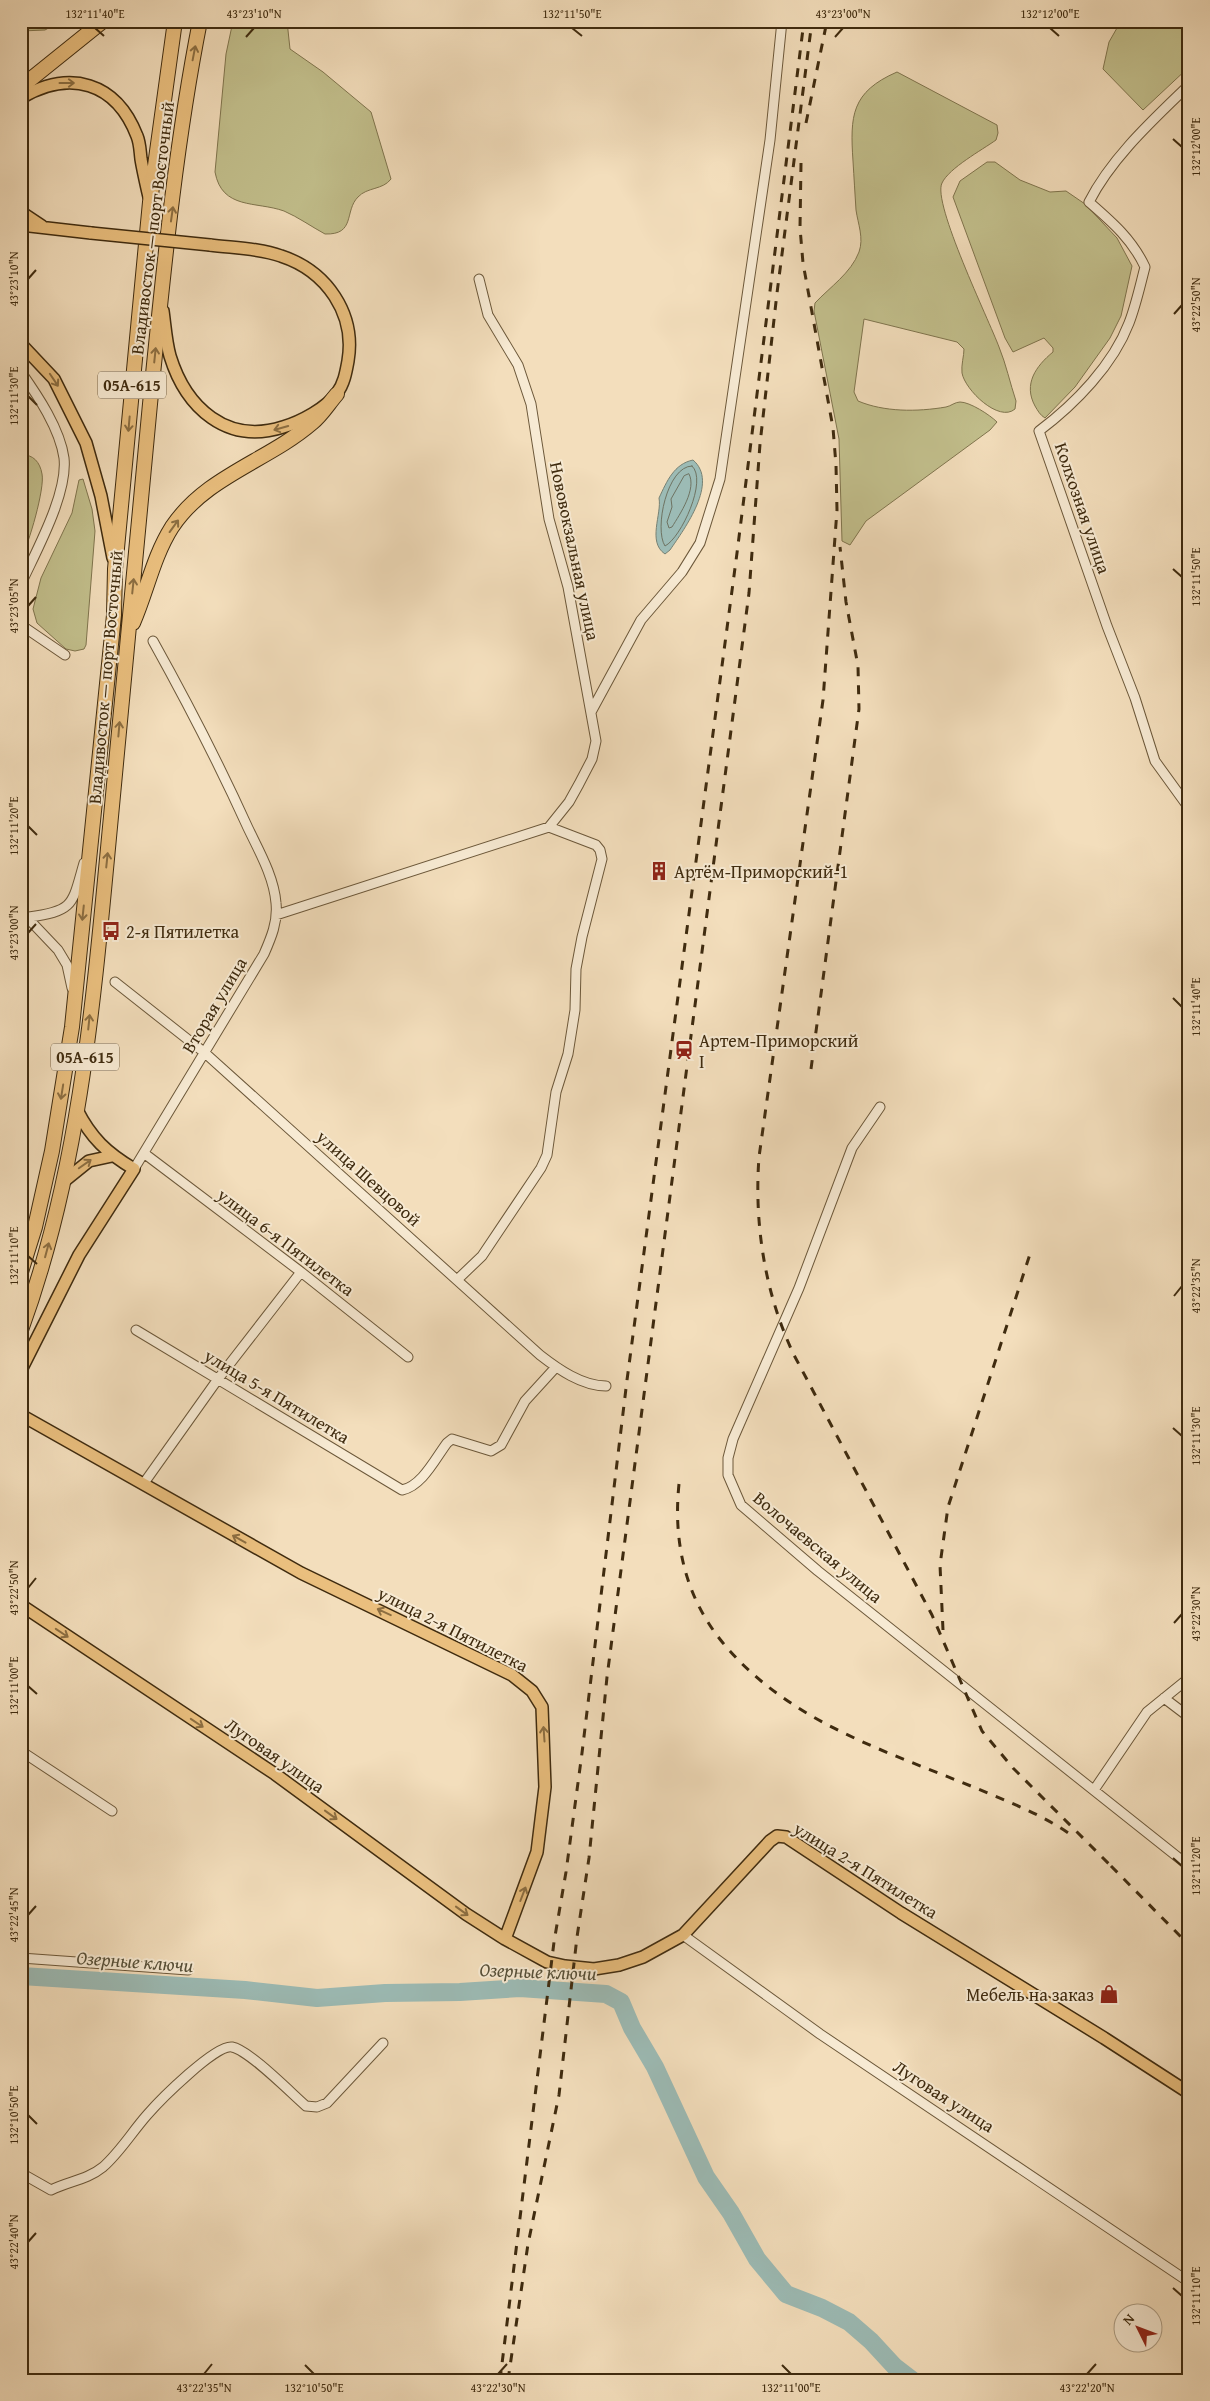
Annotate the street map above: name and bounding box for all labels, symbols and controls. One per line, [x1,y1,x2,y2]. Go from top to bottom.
text: 132°11'40"E [65,5,125,22]
text: 43°23'10"N [226,5,282,22]
text: 132°11'50"E [542,5,602,22]
text: 43°23'00"N [815,5,871,22]
text: 132°12'00"E [1020,5,1080,22]
one-way arrow [189,45,199,61]
one-way arrow [58,78,74,88]
street label: Владивосток — порт Восточный [123,100,181,356]
text: 132°12'00"E [1187,117,1204,177]
one-way arrow [167,206,177,222]
text: 43°23'10"N [5,251,22,307]
text: 43°22'50"N [1187,277,1204,333]
one-way arrow [150,347,160,363]
text: 132°11'30"E [5,366,22,426]
road number: 05А-615 [98,372,166,398]
one-way arrow [49,373,59,387]
one-way arrow [124,416,134,432]
one-way arrow [273,423,289,433]
street label: Колхозная улица [1048,439,1118,578]
street label: Нововокзальная улица [543,459,607,643]
one-way arrow [169,519,179,533]
text: 132°11'50"E [1187,547,1204,607]
street label: Владивосток — порт Восточный [80,549,130,805]
text: 43°23'05"N [5,578,22,634]
one-way arrow [128,579,137,595]
one-way arrow [115,721,124,737]
text: 132°11'20"E [5,796,22,856]
one-way arrow [102,853,112,869]
place label: Артём-Приморский-1 [674,858,848,885]
building icon: Артём-Приморский-1 [648,860,670,882]
text: 43°23'00"N [5,905,22,961]
one-way arrow [78,905,88,921]
place label: 2-я Пятилетка [126,918,240,945]
bus stop icon: 2-я Пятилетка [100,920,122,942]
street label: Вторая улица [175,951,254,1058]
text: 132°11'40"E [1187,977,1204,1037]
one-way arrow [84,1014,94,1030]
place label: Артем-Приморский I [699,1027,859,1075]
station icon: Артем-Приморский I [673,1039,695,1061]
road number: 05А-615 [51,1044,119,1070]
one-way arrow [56,1084,66,1100]
street label: улица Шевцовой [310,1123,428,1233]
one-way arrow [78,1159,92,1169]
street label: улица 6-я Пятилетка [211,1181,361,1303]
text: 132°11'10"E [5,1226,22,1286]
one-way arrow [43,1243,52,1259]
text: 43°22'35"N [1187,1258,1204,1314]
street label: улица 5-я Пятилетка [198,1341,355,1450]
text: 132°11'30"E [1187,1406,1204,1466]
street label: Волочаевская улица [747,1485,889,1610]
one-way arrow [232,1533,247,1543]
text: 43°22'50"N [5,1560,22,1616]
street label: улица 2-я Пятилетка [372,1579,533,1679]
text: 43°22'30"N [1187,1586,1204,1642]
one-way arrow [377,1607,392,1617]
one-way arrow [54,1628,68,1638]
text: 132°11'00"E [5,1656,22,1716]
street label: Луговая улица [220,1711,331,1800]
one-way arrow [190,1717,204,1728]
one-way arrow [540,1727,549,1743]
one-way arrow [324,1810,338,1820]
street label: улица 2-я Пятилетка [788,1814,944,1926]
text: 132°11'20"E [1187,1836,1204,1896]
text: 43°22'45"N [5,1887,22,1943]
one-way arrow [518,1887,528,1902]
one-way arrow [455,1906,469,1916]
water label: Озерные ключи [76,1943,195,1979]
water label: Озерные ключи [479,1955,597,1987]
place label: Мебель на заказ [966,1981,1094,2008]
shop icon: Мебель на заказ [1098,1983,1120,2005]
street label: Луговая улица [888,2053,1001,2139]
text: 132°10'50"E [5,2085,22,2145]
text: 43°22'40"N [5,2214,22,2270]
text: 132°11'10"E [1187,2266,1204,2326]
north arrow [1112,2304,1162,2354]
text: N [1118,2309,1139,2329]
text: 43°22'35"N [176,2379,232,2396]
text: 132°10'50"E [284,2379,344,2396]
text: 43°22'30"N [470,2379,526,2396]
text: 132°11'00"E [761,2379,821,2396]
text: 43°22'20"N [1059,2379,1115,2396]

